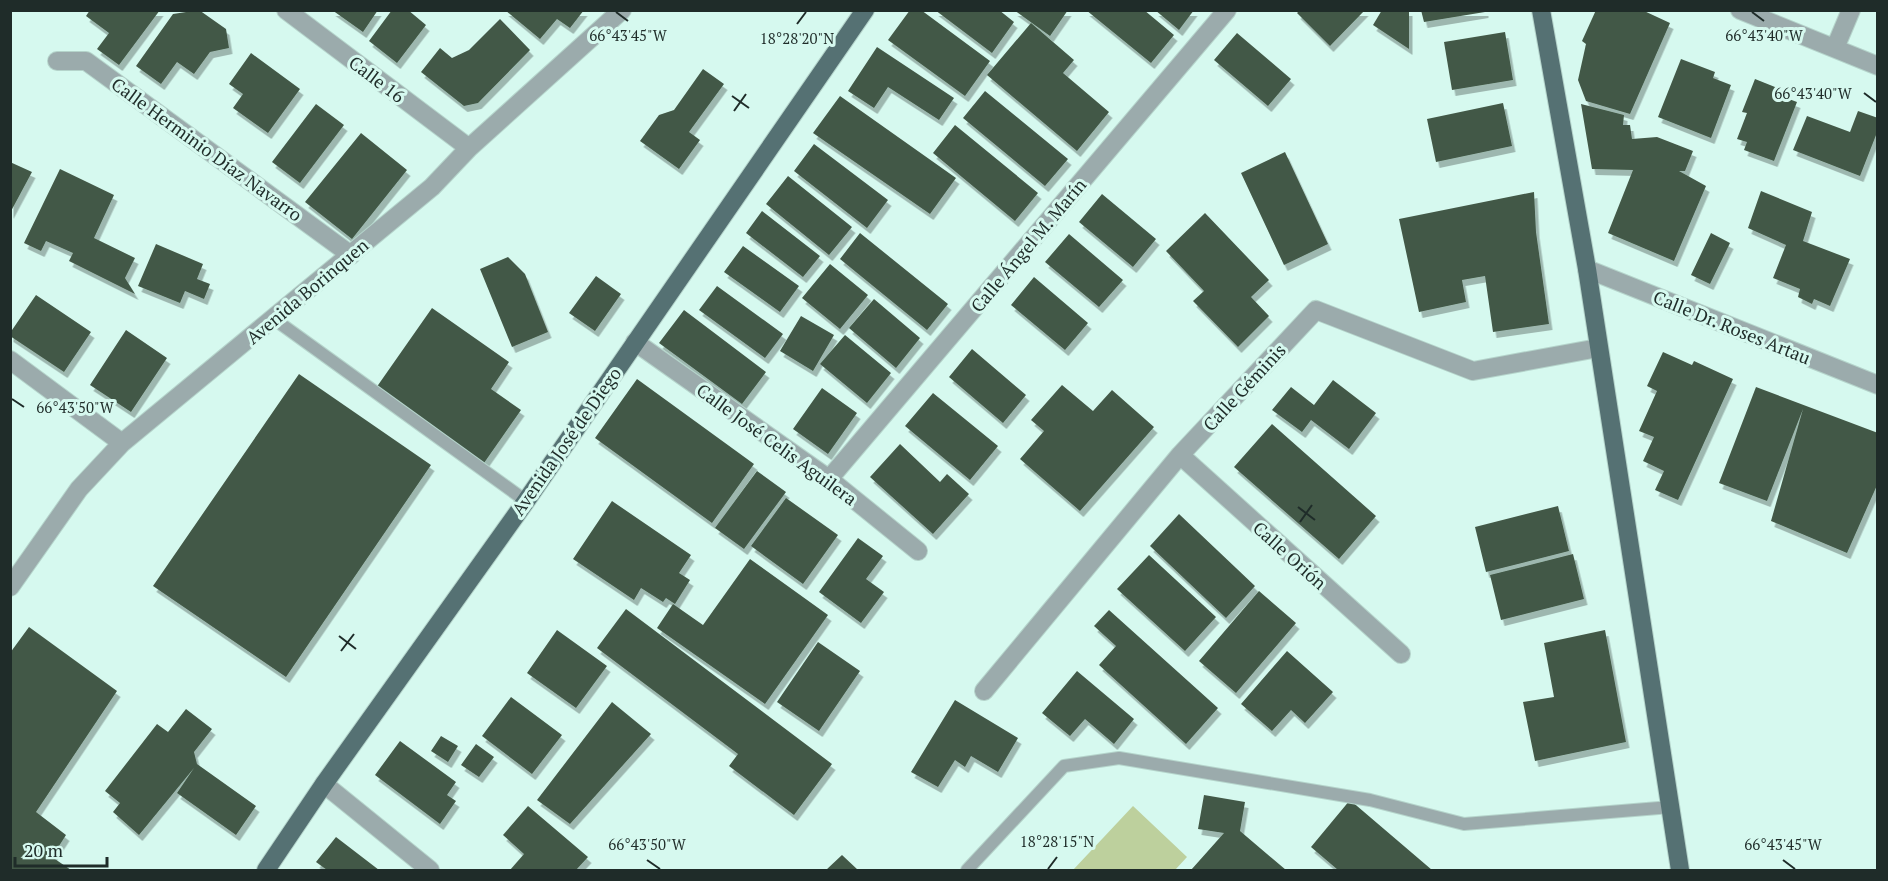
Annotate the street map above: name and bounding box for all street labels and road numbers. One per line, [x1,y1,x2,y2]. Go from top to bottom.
street label: Calle 16 [344,50,410,108]
street label: Calle Herminio Díaz Navarro [107,72,307,226]
street label: Calle Ángel M. Marín [965,173,1091,317]
street label: Avenida Borinquen [241,233,373,349]
street label: Calle Dr. Roses Artau [1650,284,1814,370]
street label: Calle Géminis [1197,338,1291,436]
street label: Avenida José de Diego [506,362,626,520]
street label: Calle José Celis Aguilera [692,378,862,510]
street label: Calle Orión [1248,516,1332,595]

